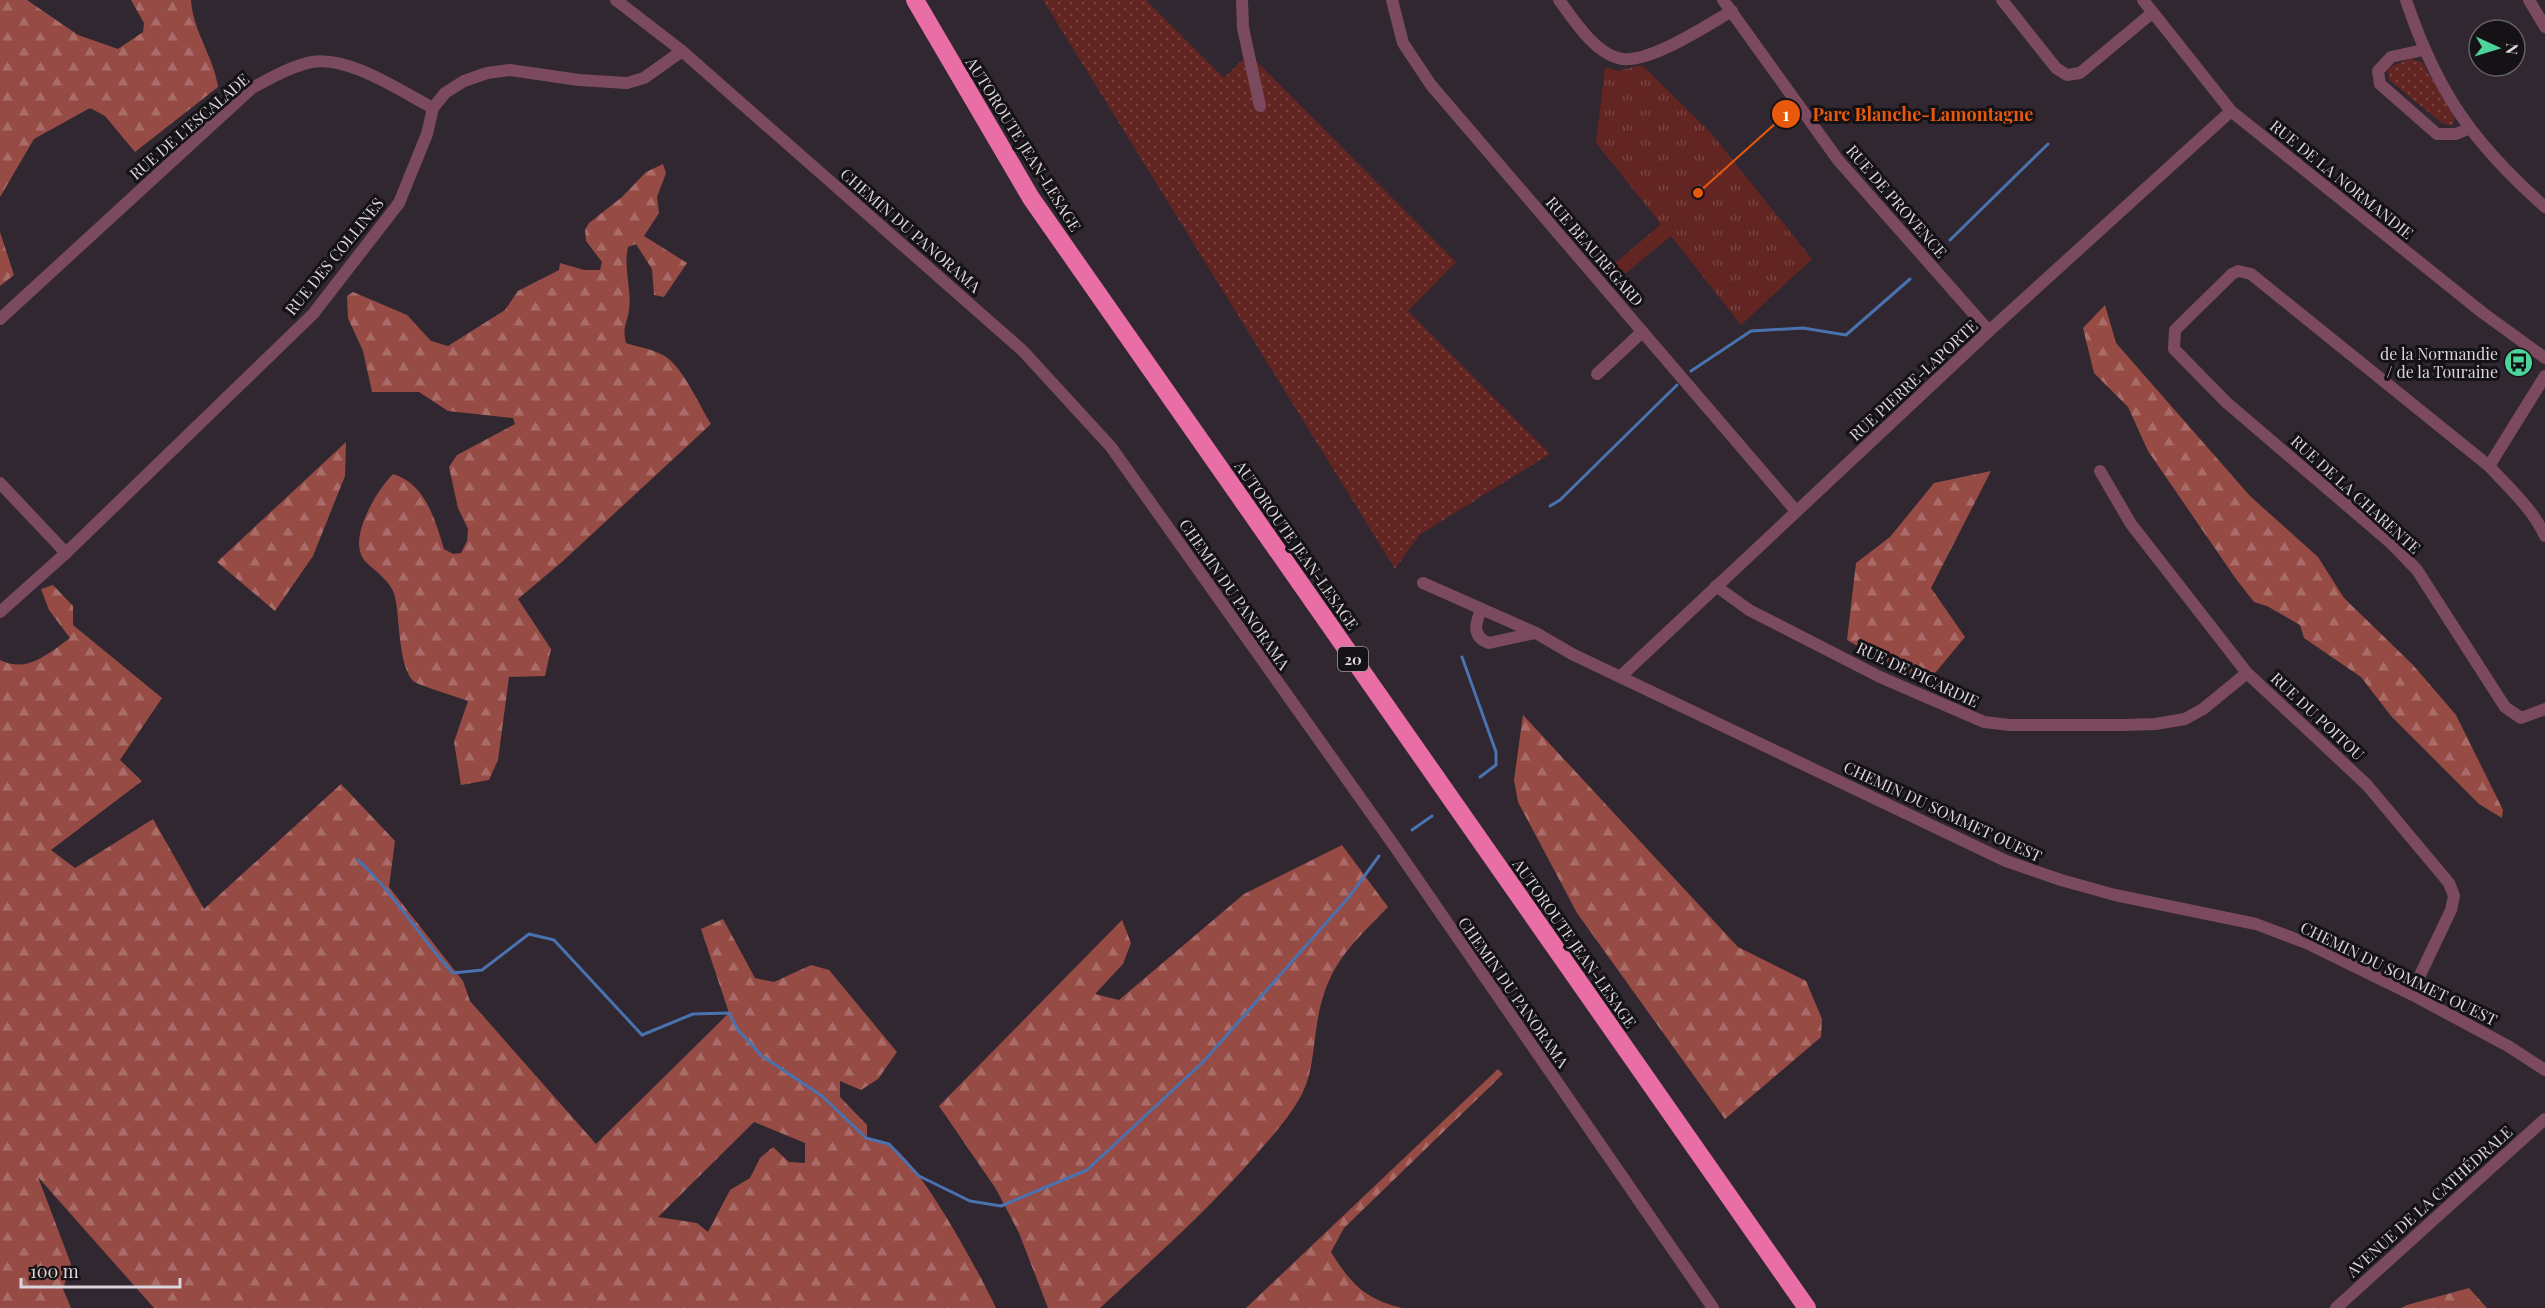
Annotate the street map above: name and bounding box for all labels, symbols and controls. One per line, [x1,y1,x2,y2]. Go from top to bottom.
north arrow [2467,18,2527,78]
text: N [2502,43,2523,56]
street label: AUTOROUTE JEAN-LESAGE [961,52,1086,235]
street label: RUE DE L'ESCALADE [125,68,253,184]
callout: Parc Blanche-Lamontagne [1771,96,2046,132]
text: 1 [1783,102,1790,126]
text: Parc Blanche-Lamontagne [1813,102,2033,126]
street label: RUE DE LA NORMANDIE [2266,115,2418,243]
street label: RUE DE PROVENCE [1842,140,1952,262]
street label: CHEMIN DU PANORAMA [836,163,986,297]
street label: RUE BEAUREGARD [1542,192,1648,310]
street label: RUE DES COLLINES [280,193,388,319]
street label: RUE PIERRE-LAPORTE [1844,315,1982,445]
place label: de la Normandie / de la Touraine [2380,343,2498,382]
bus stop icon: de la Normandie / de la Touraine [2503,346,2535,378]
street label: RUE DE LA CHARENTE [2287,430,2425,558]
street label: AUTOROUTE JEAN-LESAGE [1230,456,1363,634]
street label: CHEMIN DU PANORAMA [1175,515,1296,674]
street label: RUE DE PICARDIE [1854,636,1982,712]
road number: 20 [1338,647,1368,671]
street label: RUE DU POITOU [2267,667,2369,765]
street label: CHEMIN DU SOMMET OUEST [1841,756,2046,866]
street label: AUTOROUTE JEAN-LESAGE [1508,854,1641,1032]
street label: CHEMIN DU PANORAMA [1454,913,1575,1072]
street label: CHEMIN DU SOMMET OUEST [2297,916,2501,1030]
street label: AVENUE DE LA CATHÉDRALE [2341,1121,2516,1282]
scale bar [21,1251,180,1289]
text: 100 m [30,1259,79,1283]

